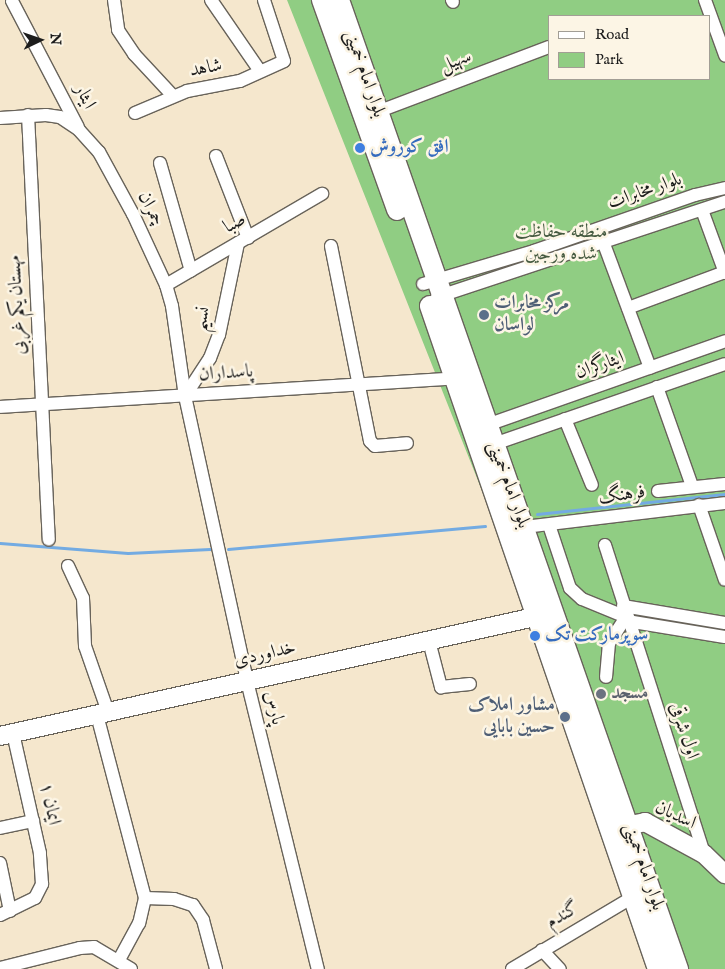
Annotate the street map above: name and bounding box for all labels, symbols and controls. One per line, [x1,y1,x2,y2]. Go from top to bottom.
north arrow [15,15,65,65]
legend [548,15,710,80]
text: Road [595,25,629,44]
street label: بلوار امام خمینی [338,27,390,121]
text: N [46,33,64,46]
street label: سهیل [437,46,475,78]
text: Park [595,50,624,69]
street label: شاهد [188,55,224,83]
street label: ایثار [68,81,100,113]
place label: افق کوروش [370,137,449,159]
marker: افق کوروش [354,142,366,154]
street label: بلوار مخابرات [605,169,685,215]
street label: چمران [132,188,168,230]
street label: صبا [220,209,250,239]
park label: منطقه حفاظت شده ورجین [515,222,607,266]
street label: مهستان یکم غربی [4,255,32,355]
place label: مرکز مخابرات لواسان [494,293,569,337]
street label: نسیم [189,305,217,333]
marker: مرکز مخابرات لواسان [478,309,490,321]
street label: ایثارگران [573,347,627,385]
street label: پاسداران [198,361,254,387]
street label: بلوار امام خمینی [482,438,534,532]
street label: فرهنگ [597,481,647,511]
place label: سوپرمارکت تک [545,625,648,647]
marker: سوپرمارکت تک [529,630,541,642]
street label: خداوردی [232,637,298,673]
place label: مسجد [611,683,648,705]
marker: مسجد [595,688,607,700]
street label: پارس [258,689,288,727]
place label: مشاور املاک حسین بابایی [468,695,555,739]
street label: اول شرقی [663,700,703,762]
marker: مشاور املاک حسین بابایی [559,711,571,723]
street label: ایمان ۱ [33,781,65,827]
street label: اسدیان [651,797,699,835]
street label: بلوار امام خمینی [617,820,669,914]
street label: گندم [542,897,584,935]

